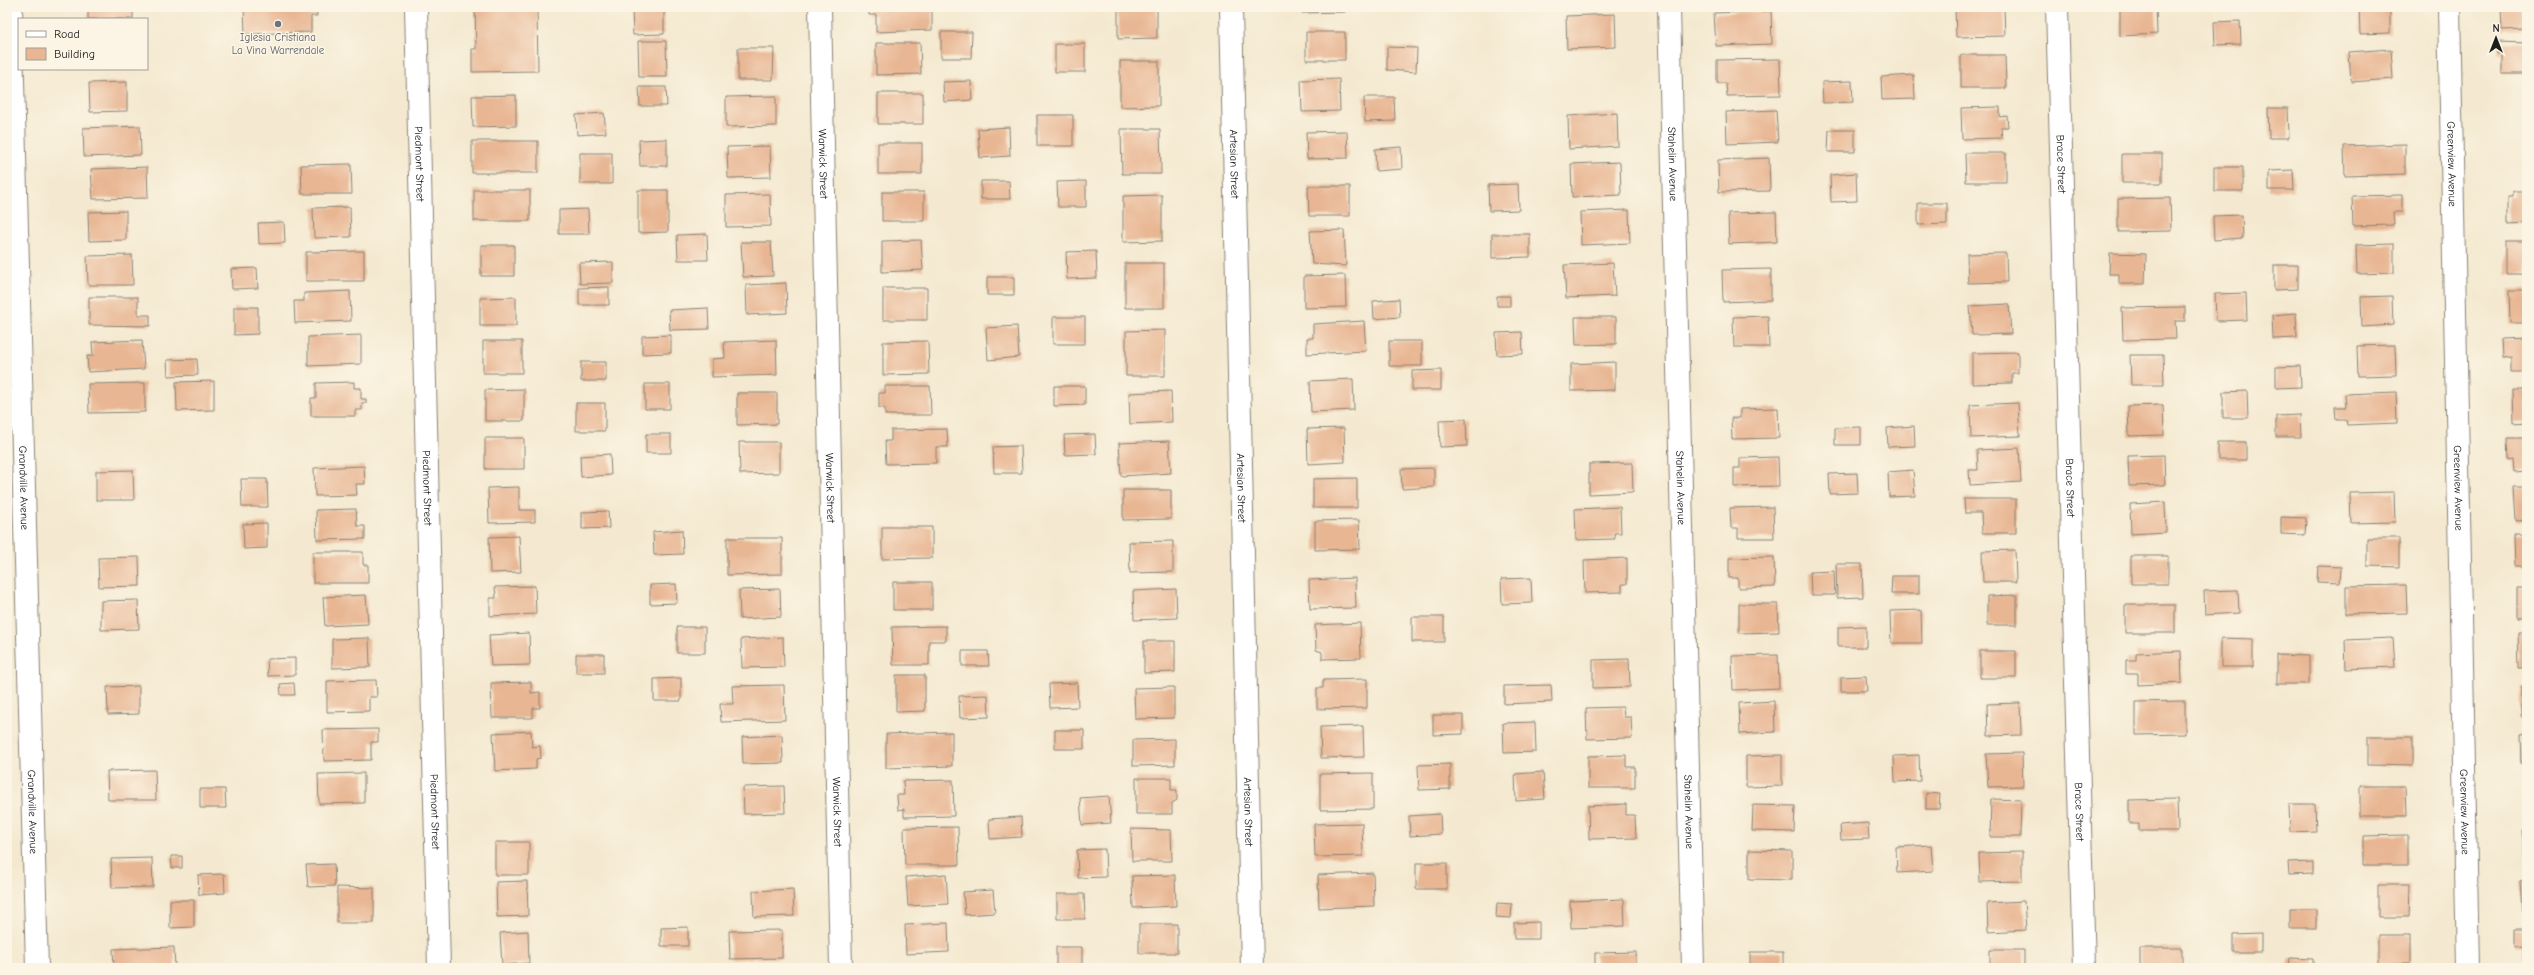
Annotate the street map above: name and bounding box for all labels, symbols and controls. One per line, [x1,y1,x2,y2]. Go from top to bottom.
legend [18,18,148,70]
north arrow [2476,18,2516,58]
marker: Iglesia Cristiana La Vina Warrendale [273,19,283,29]
text: N [2492,22,2500,35]
text: Road [54,27,80,41]
place label: Iglesia Cristiana La Vina Warrendale [232,31,325,57]
text: Building [54,47,95,61]
street label: Greenview Avenue [2444,121,2459,207]
street label: Piedmont Street [412,126,427,203]
street label: Stahelin Avenue [1665,127,1680,202]
street label: Warwick Street [816,129,830,200]
street label: Artesian Street [1227,129,1241,200]
street label: Brace Street [2054,134,2068,194]
street label: Grandville Avenue [16,445,31,531]
street label: Greenview Avenue [2451,445,2465,531]
street label: Piedmont Street [420,450,434,527]
street label: Stahelin Avenue [1673,451,1688,526]
street label: Warwick Street [823,453,837,524]
street label: Artesian Street [1234,453,1248,524]
street label: Brace Street [2063,458,2077,518]
street label: Grandville Avenue [25,769,40,855]
street label: Greenview Avenue [2457,769,2472,855]
street label: Piedmont Street [427,774,442,851]
street label: Stahelin Avenue [1681,774,1696,850]
street label: Warwick Street [830,777,844,848]
street label: Artesian Street [1241,777,1255,847]
street label: Brace Street [2072,782,2086,842]

